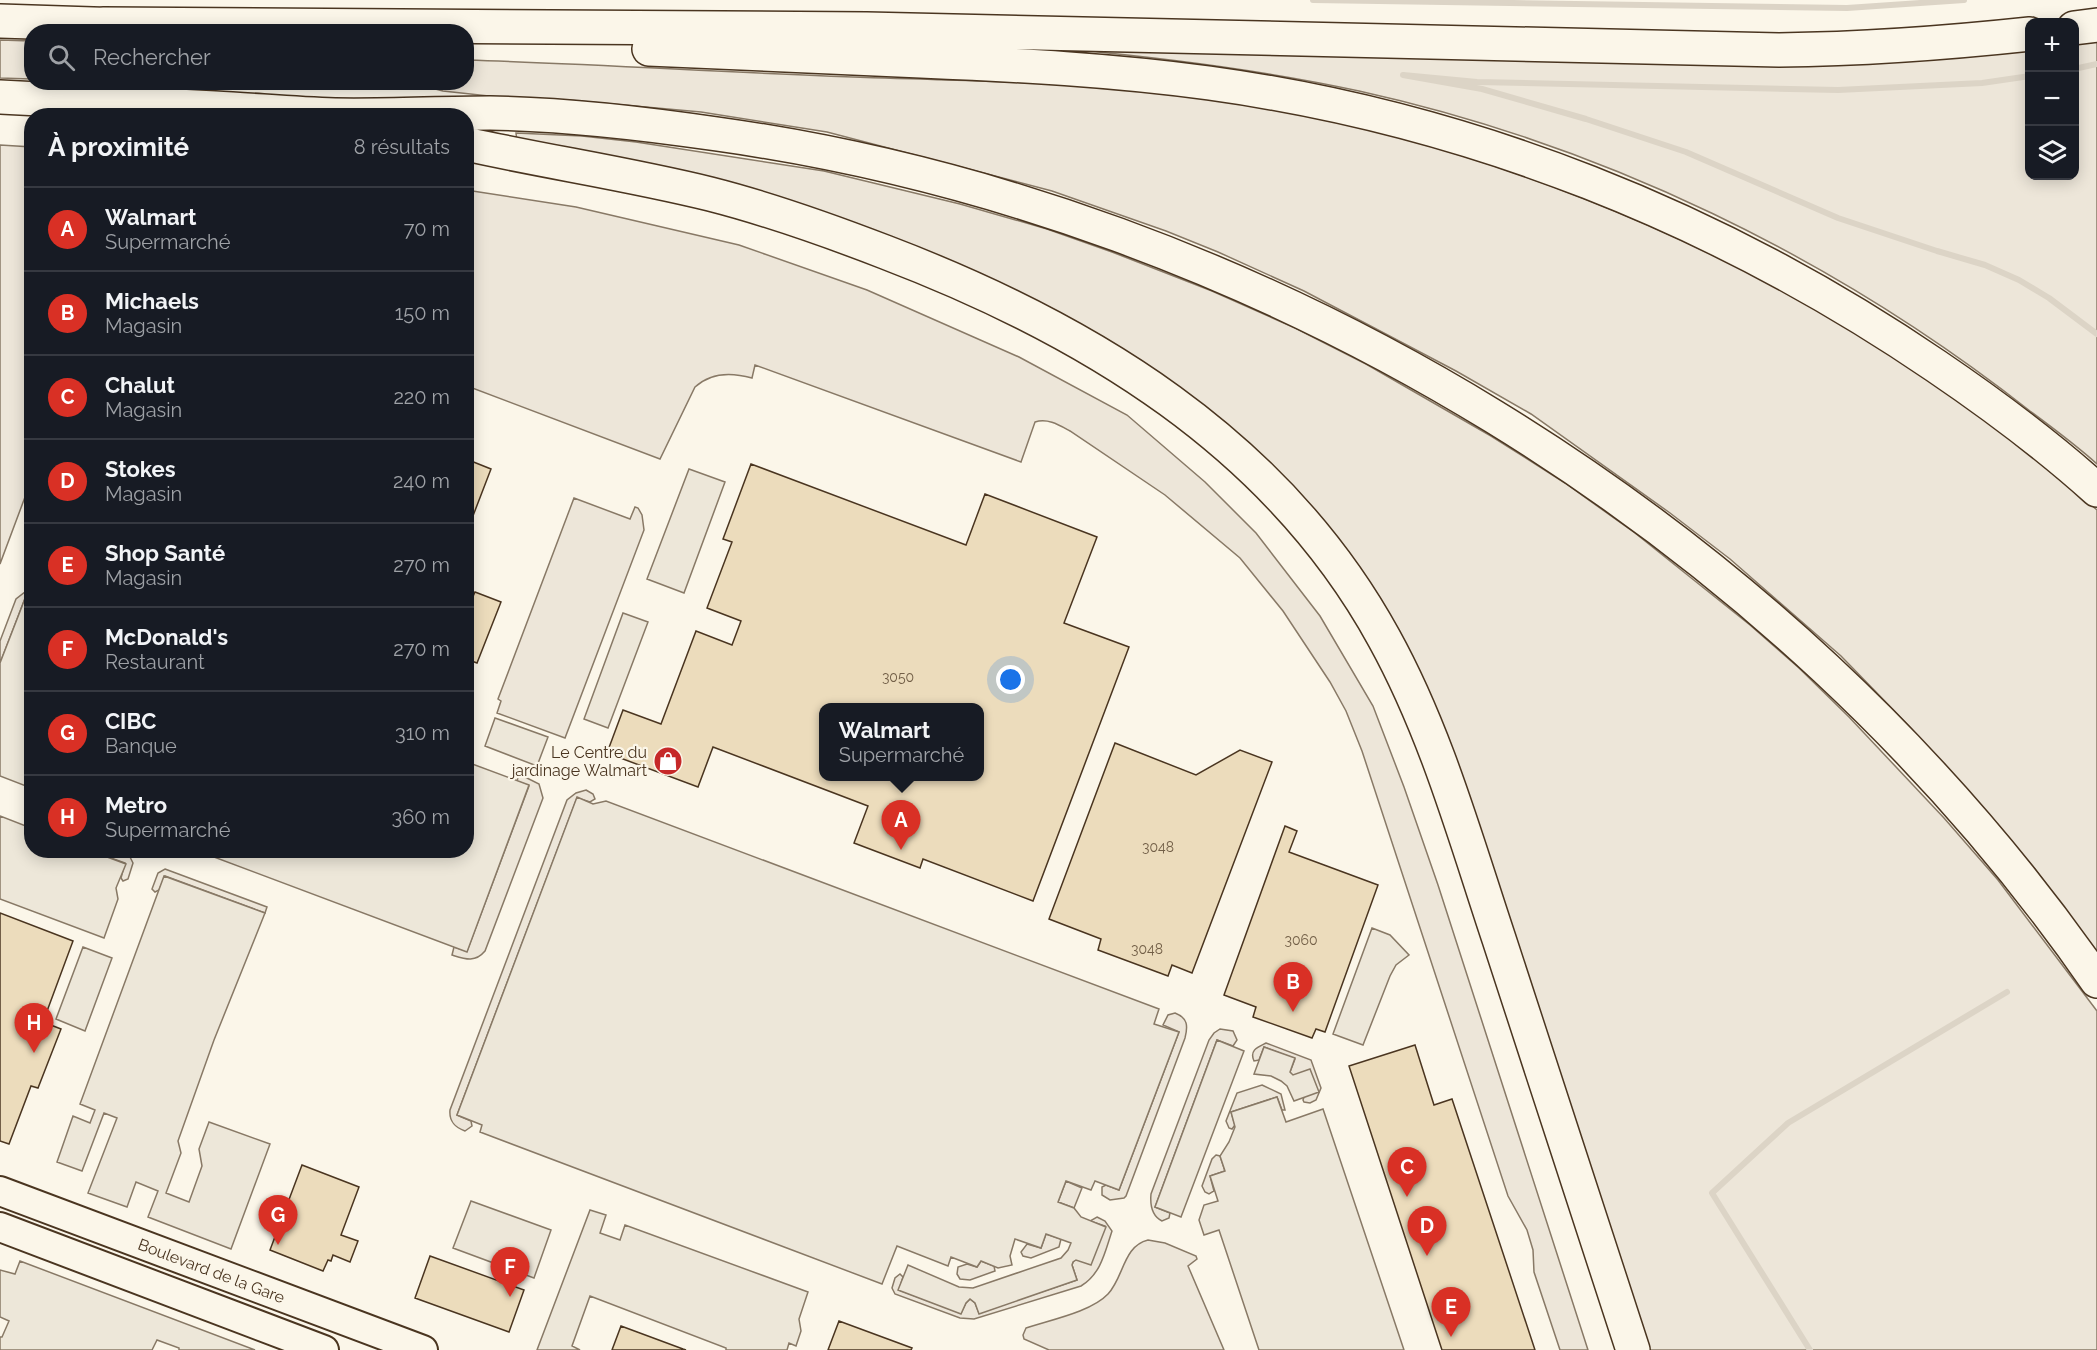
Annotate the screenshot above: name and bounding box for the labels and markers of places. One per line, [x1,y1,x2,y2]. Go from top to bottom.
place label: Le Centre du jardinage Walmart [510,743,648,780]
shop icon: Le Centre du jardinage Walmart [652,745,684,777]
pin: A [882,800,920,850]
pin: B [1274,962,1312,1012]
pin: H [15,1004,54,1053]
pin: C [1388,1148,1426,1197]
pin: G [258,1196,298,1245]
pin: D [1408,1206,1446,1256]
pin: F [490,1248,530,1297]
pin: E [1432,1288,1470,1337]

